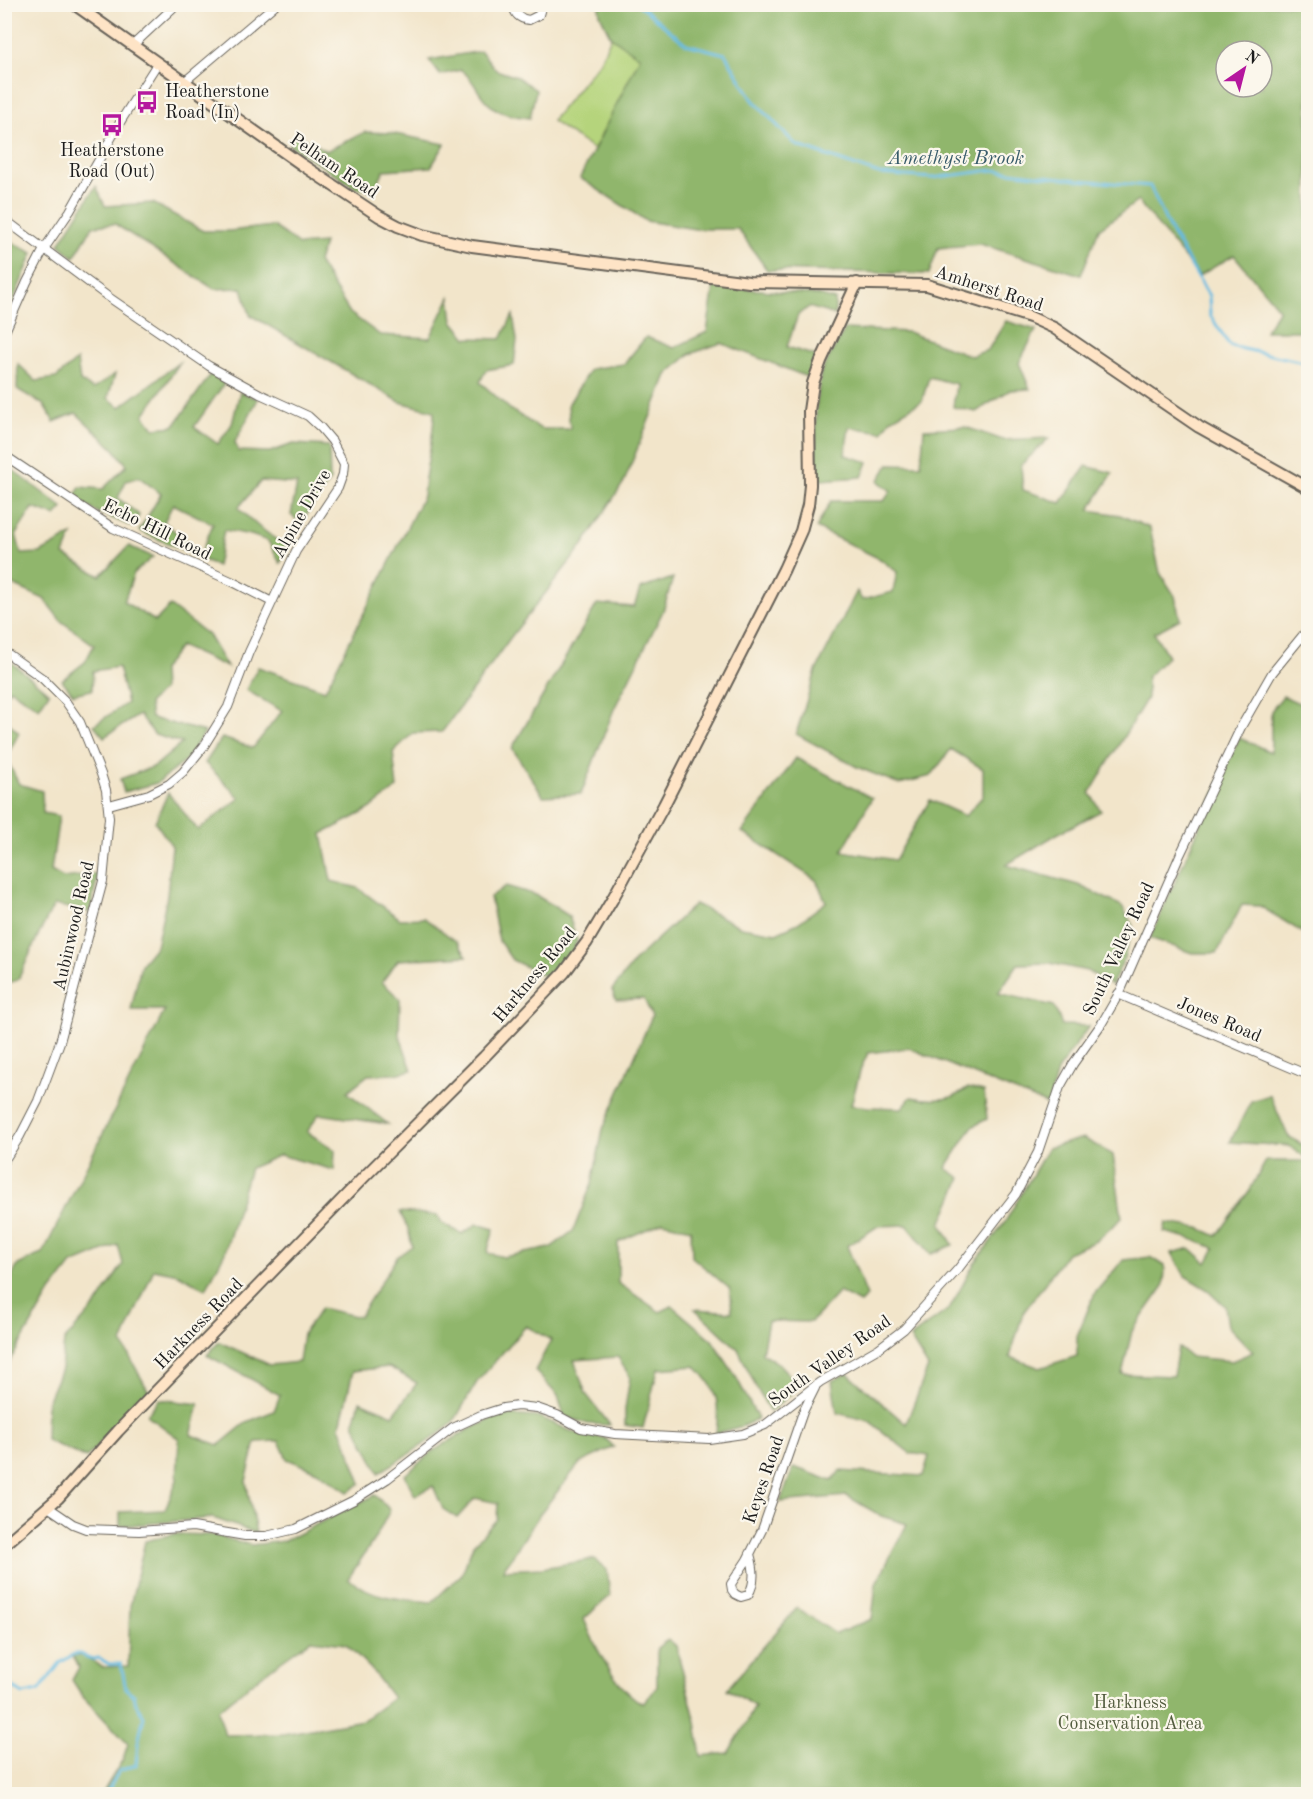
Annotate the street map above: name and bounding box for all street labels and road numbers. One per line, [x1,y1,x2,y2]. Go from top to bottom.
street label: Pelham Road [286,130,382,202]
street label: Amherst Road [933,263,1045,315]
street label: Alpine Drive [269,467,335,561]
street label: Echo Hill Road [100,496,214,564]
street label: Aubinwood Road [50,859,98,993]
street label: South Valley Road [1080,880,1158,1018]
street label: Harkness Road [490,924,580,1026]
street label: Jones Road [1174,994,1264,1046]
street label: Harkness Road [151,1275,247,1373]
street label: South Valley Road [766,1312,894,1410]
street label: Keyes Road [741,1434,787,1526]

